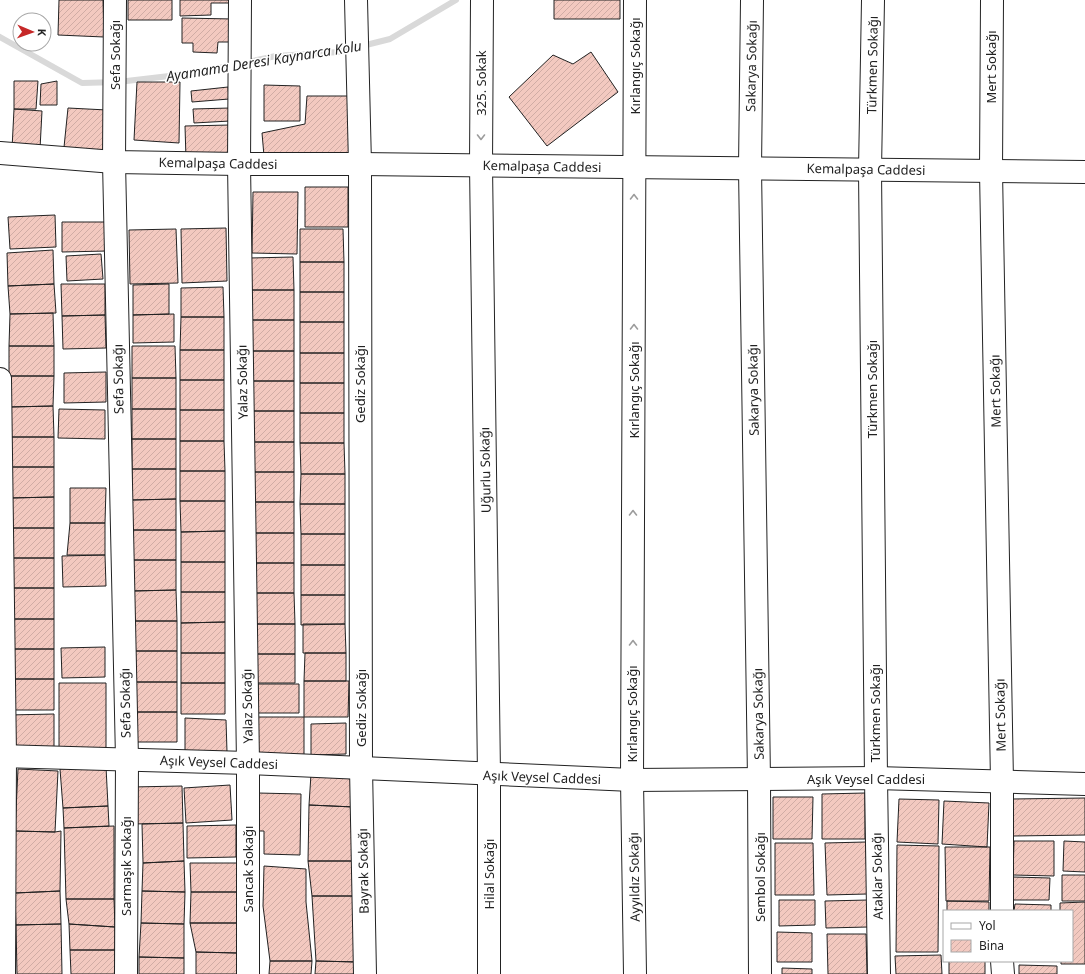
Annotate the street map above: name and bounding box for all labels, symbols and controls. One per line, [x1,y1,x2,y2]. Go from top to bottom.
north arrow [12,12,52,52]
street label: Türkmen Sokağı [862,16,882,114]
street label: Kırlangıç Sokağı [626,17,644,115]
street label: Sefa Sokağı [106,20,124,90]
street label: Sakarya Sokağı [741,20,761,112]
text: K [35,28,50,37]
street label: Mert Sokağı [982,30,1000,104]
water label: Ayamama Deresi Kaynarca Kolu [164,36,363,85]
street label: 325. Sokak [472,50,490,116]
one-way arrow [477,134,485,140]
street label: Kemalpaşa Caddesi [158,153,278,173]
street label: Kemalpaşa Caddesi [482,156,602,176]
street label: Kemalpaşa Caddesi [806,159,926,179]
one-way arrow [630,194,638,200]
one-way arrow [630,324,638,330]
street label: Türkmen Sokağı [863,340,881,438]
street label: Kırlangıç Sokağı [625,341,643,439]
street label: Sefa Sokağı [108,344,128,414]
street label: Yalaz Sokağı [232,344,252,420]
street label: Sakarya Sokağı [743,344,763,436]
street label: Gediz Sokağı [351,345,369,423]
street label: Mert Sokağı [985,354,1005,428]
street label: Uğurlu Sokağı [475,427,495,513]
one-way arrow [629,510,637,516]
one-way arrow [629,640,637,646]
street label: Türkmen Sokağı [866,664,884,762]
street label: Kırlangıç Sokağı [623,665,641,763]
street label: Sefa Sokağı [115,668,135,738]
street label: Yalaz Sokağı [237,668,257,744]
street label: Sakarya Sokağı [748,668,768,760]
street label: Gediz Sokağı [352,669,370,747]
street label: Mert Sokağı [990,678,1010,752]
street label: Aşık Veysel Caddesi [160,751,278,773]
street label: Aşık Veysel Caddesi [483,766,601,788]
street label: Aşık Veysel Caddesi [807,770,925,788]
street label: Sarmaşık Sokağı [117,816,135,916]
street label: Sancak Sokağı [239,826,257,912]
street label: Bayrak Sokağı [353,828,373,914]
street label: Ayyıldız Sokağı [624,832,644,922]
street label: Sembol Sokağı [751,832,769,922]
street label: Ataklar Sokağı [867,832,887,920]
street label: Hilal Sokağı [480,839,498,909]
legend [943,910,1073,962]
text: Yol [979,917,996,934]
text: Bina [979,937,1004,954]

